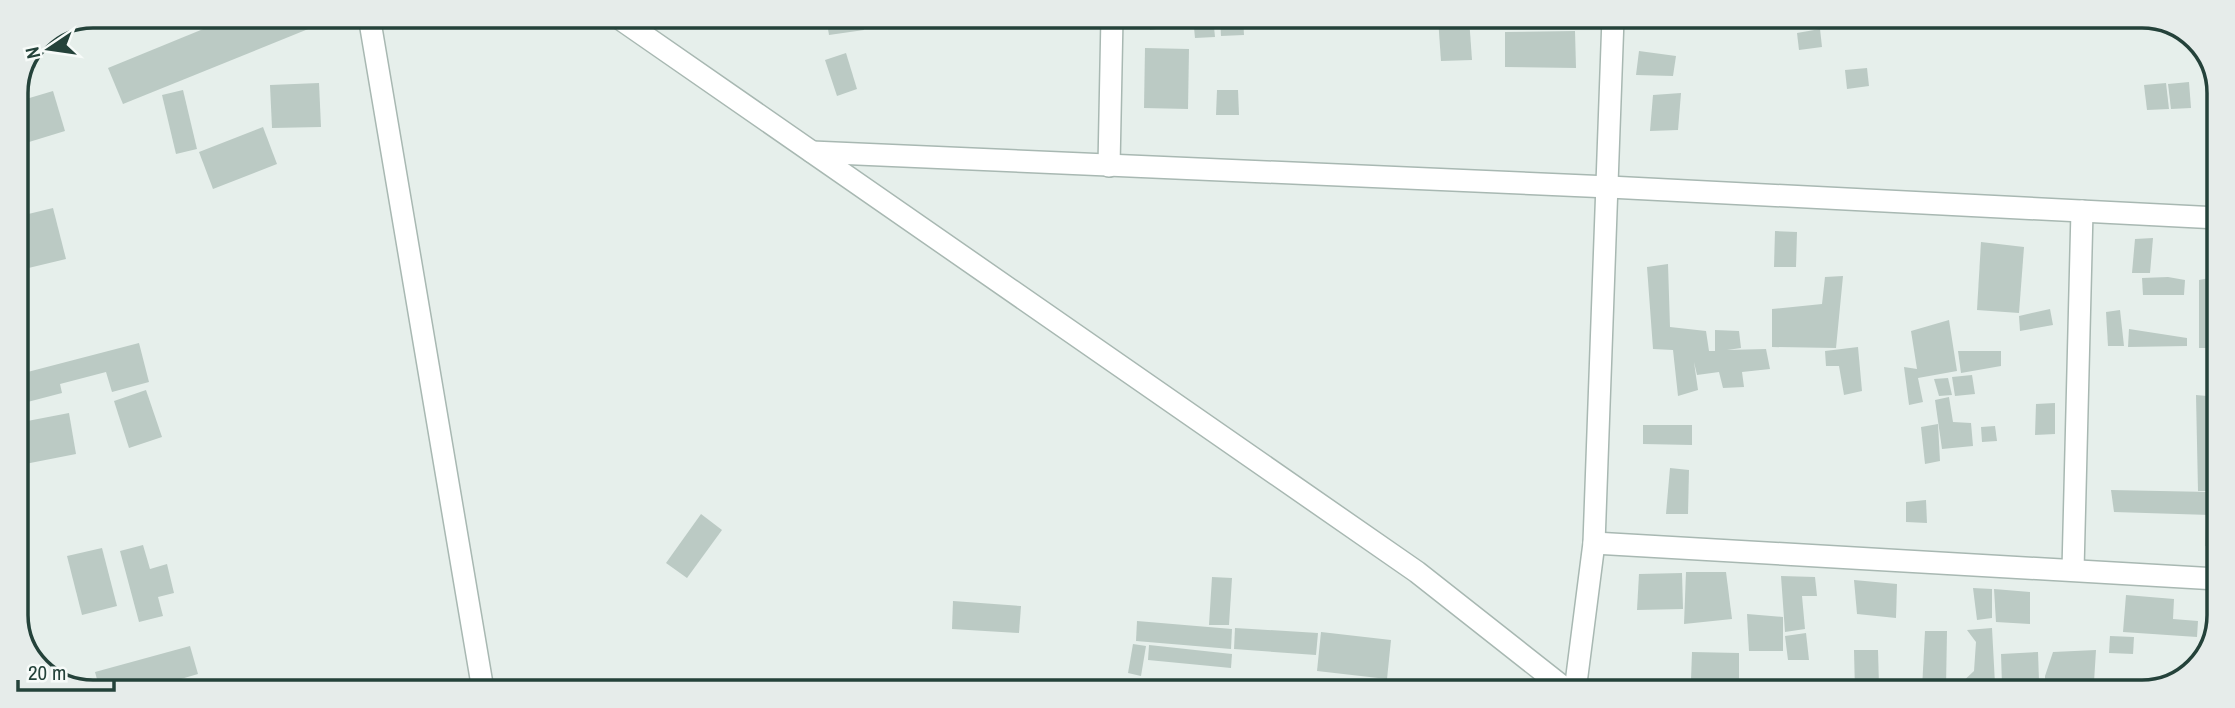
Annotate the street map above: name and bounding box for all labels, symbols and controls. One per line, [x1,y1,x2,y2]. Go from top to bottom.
north arrow [14,14,84,84]
text: N [19,44,46,61]
scale bar [18,648,114,692]
text: 20 m [28,658,66,687]

